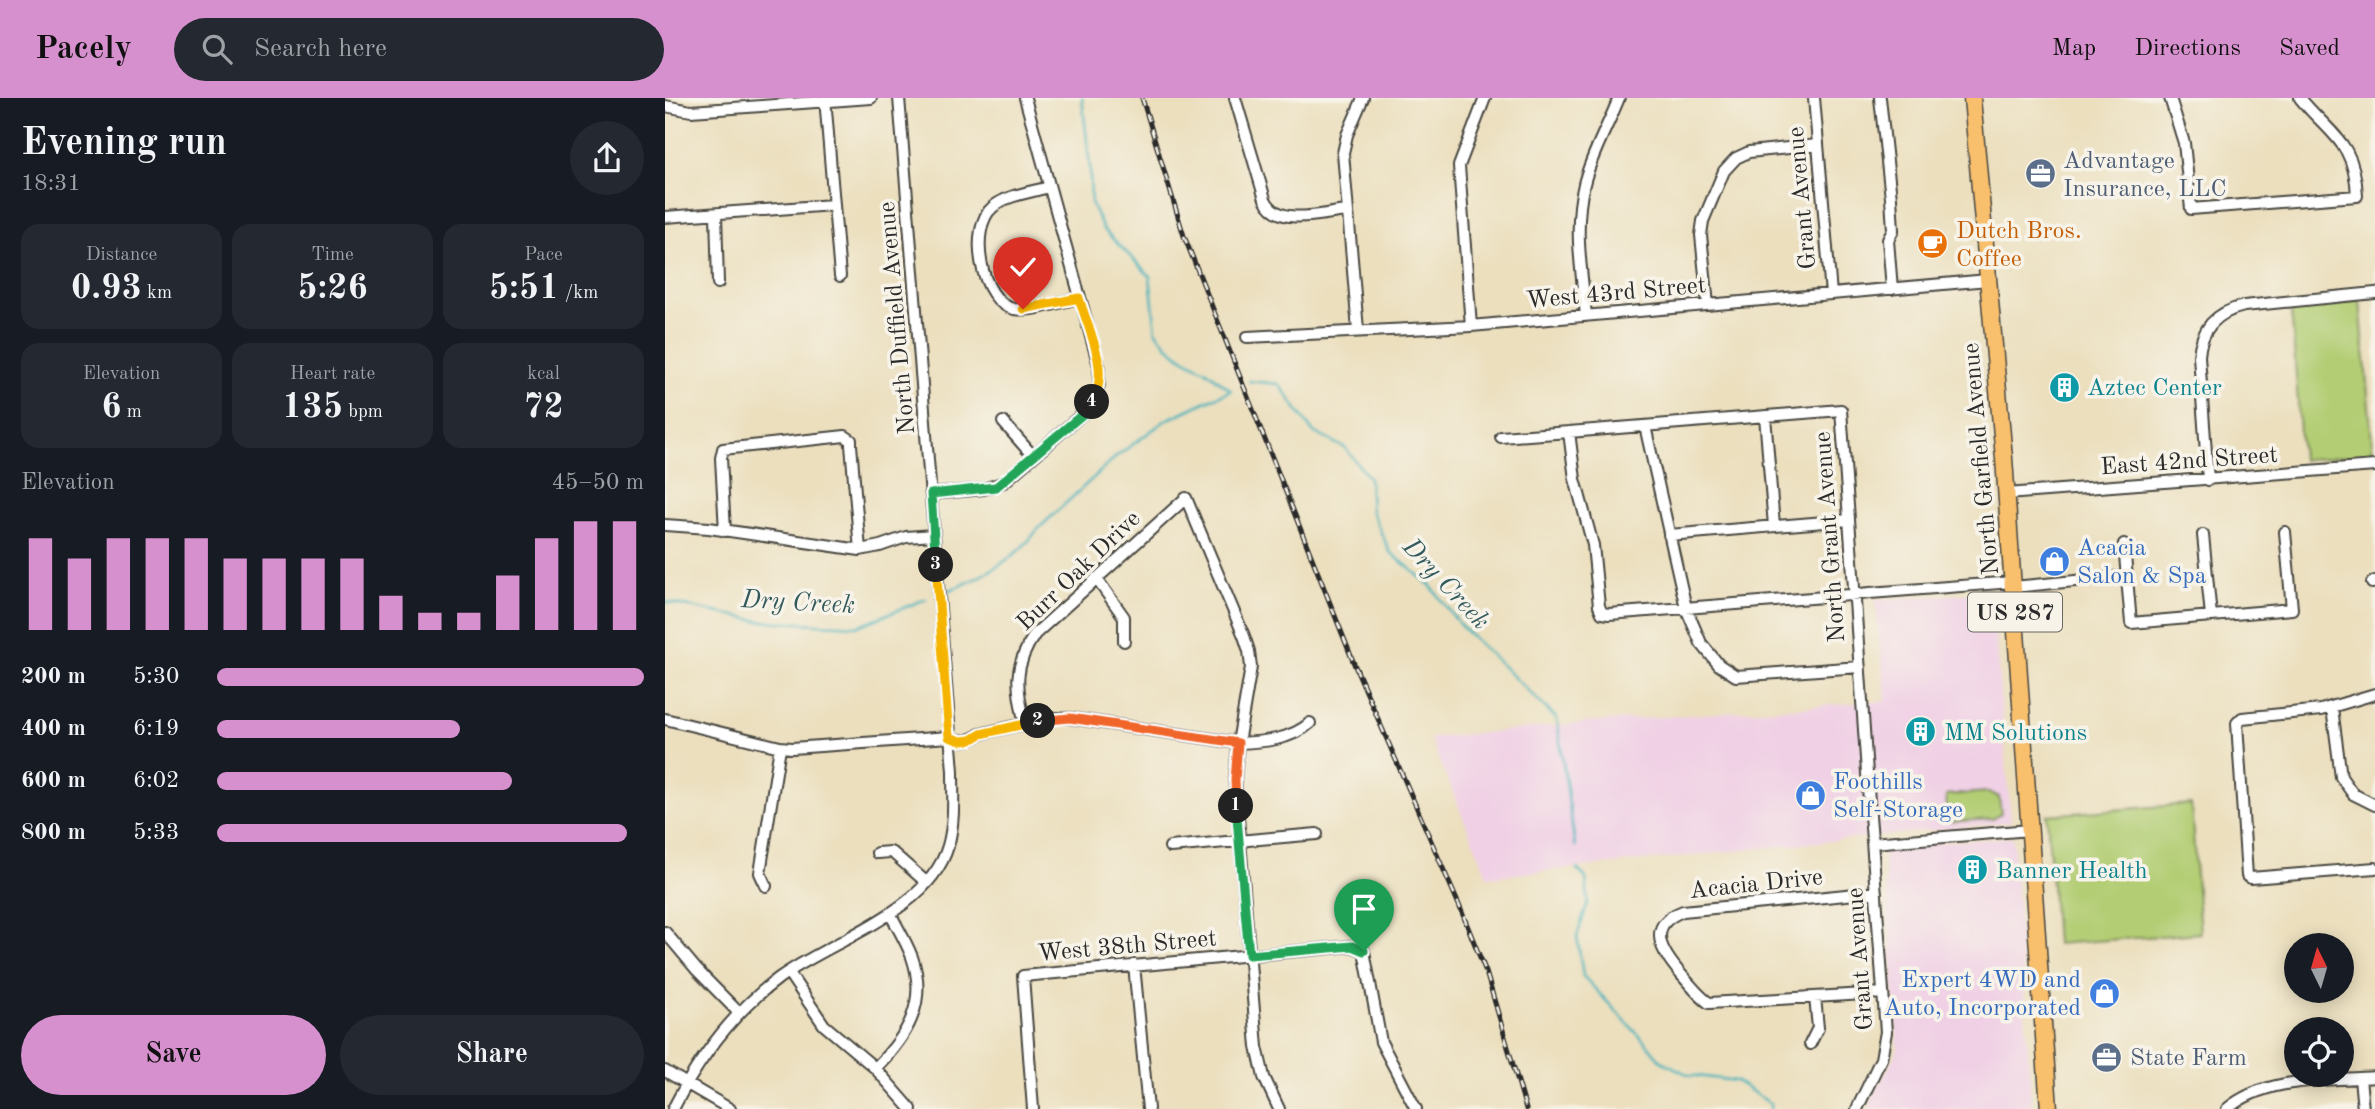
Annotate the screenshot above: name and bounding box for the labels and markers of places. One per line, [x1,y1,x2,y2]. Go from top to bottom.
place label: Advantage Insurance, LLC [2063,150,2227,202]
office icon: Advantage Insurance, LLC [2023,157,2057,191]
place label: Dutch Bros. Coffee [1956,220,2082,272]
cafe icon: Dutch Bros. Coffee [1916,227,1950,261]
pin [993,237,1053,309]
building icon: Aztec Center [2047,370,2081,404]
place label: Aztec Center [2087,377,2222,401]
pin: 4 [1075,384,1109,420]
place label: Acacia Salon & Spa [2077,537,2207,589]
shop icon: Acacia Salon & Spa [2037,544,2071,578]
pin: 3 [919,547,953,582]
pin: 2 [1021,704,1055,738]
building icon: MM Solutions [1904,715,1938,749]
place label: MM Solutions [1944,722,2087,746]
place label: Foothills Self-Storage [1833,771,1963,823]
shop icon: Foothills Self-Storage [1793,778,1827,812]
pin: 1 [1219,788,1253,824]
building icon: Banner Health [1956,853,1990,887]
place label: Banner Health [1996,860,2148,884]
pin [1334,879,1394,951]
place label: Expert 4WD and Auto, Incorporated [1883,969,2081,1021]
shop icon: Expert 4WD and Auto, Incorporated [2087,976,2121,1010]
office icon: State Farm [2090,1040,2124,1074]
place label: State Farm [2130,1047,2247,1071]

